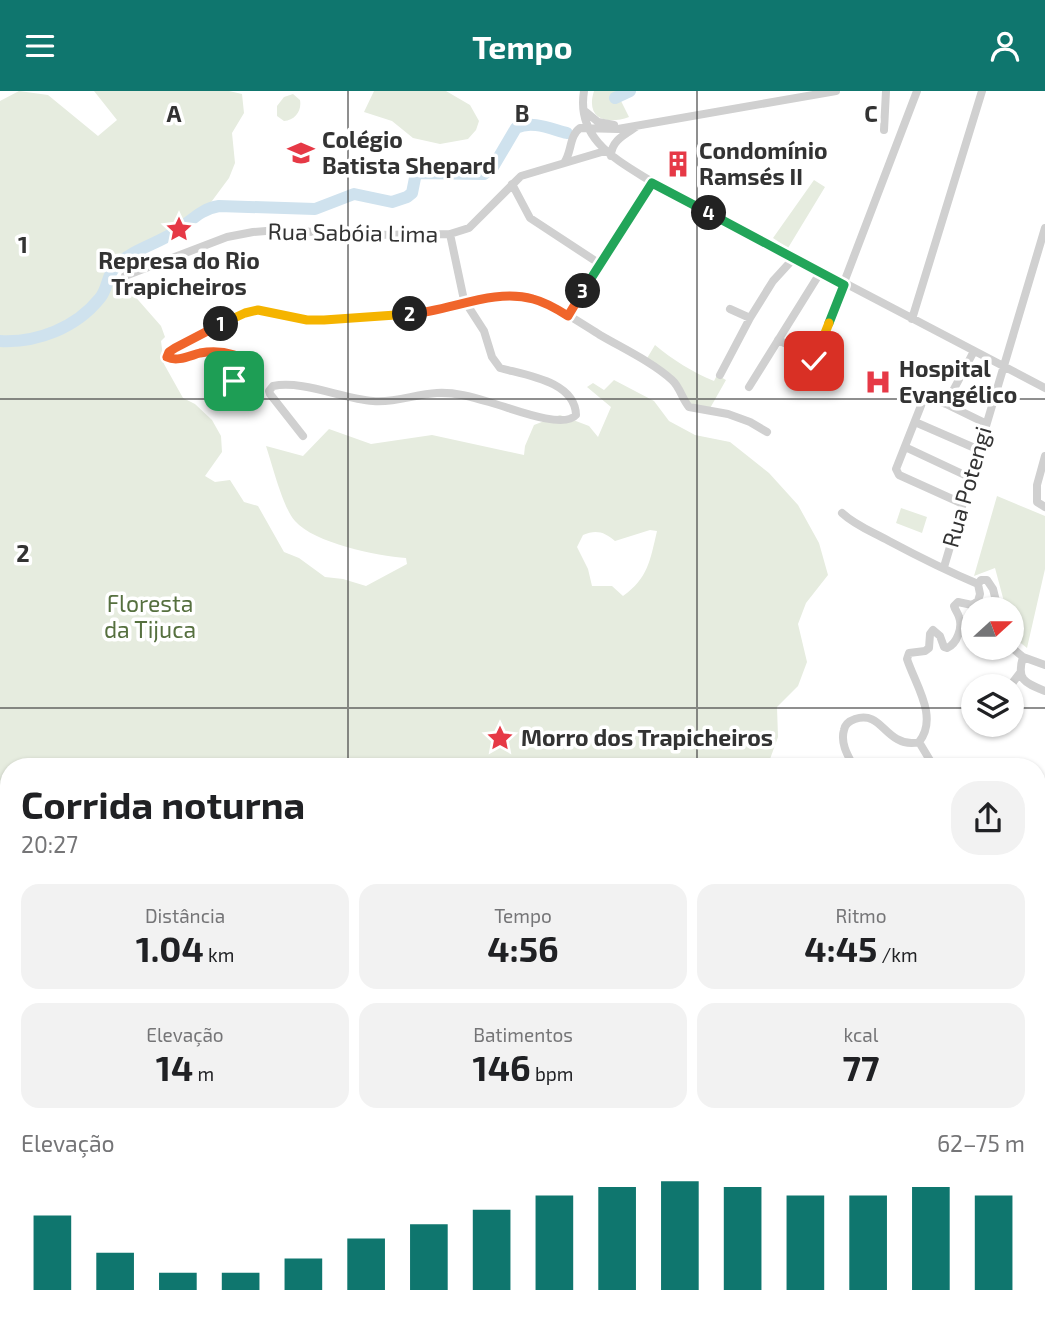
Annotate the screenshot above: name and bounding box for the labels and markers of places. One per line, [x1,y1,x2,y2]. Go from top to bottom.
place label: Colégio Batista Shepard [322,125,496,179]
place label: Condomínio Ramsés II [699,136,828,190]
school or university icon: Colégio Batista Shepard [286,138,316,168]
building icon: Condomínio Ramsés II [663,149,693,179]
pin: 4 [692,195,726,231]
place icon: Represa do Rio Trapicheiros [164,214,194,244]
place label: Represa do Rio Trapicheiros [98,246,260,300]
pin: 3 [566,273,600,309]
pin: 2 [392,297,428,332]
pin: 1 [204,307,238,341]
pin [784,331,844,391]
pin [204,351,264,411]
place label: Hospital Evangélico [899,354,1017,408]
hospital icon: Hospital Evangélico [863,367,893,397]
place icon: Morro dos Trapicheiros [485,723,515,753]
place label: Morro dos Trapicheiros [521,723,773,751]

